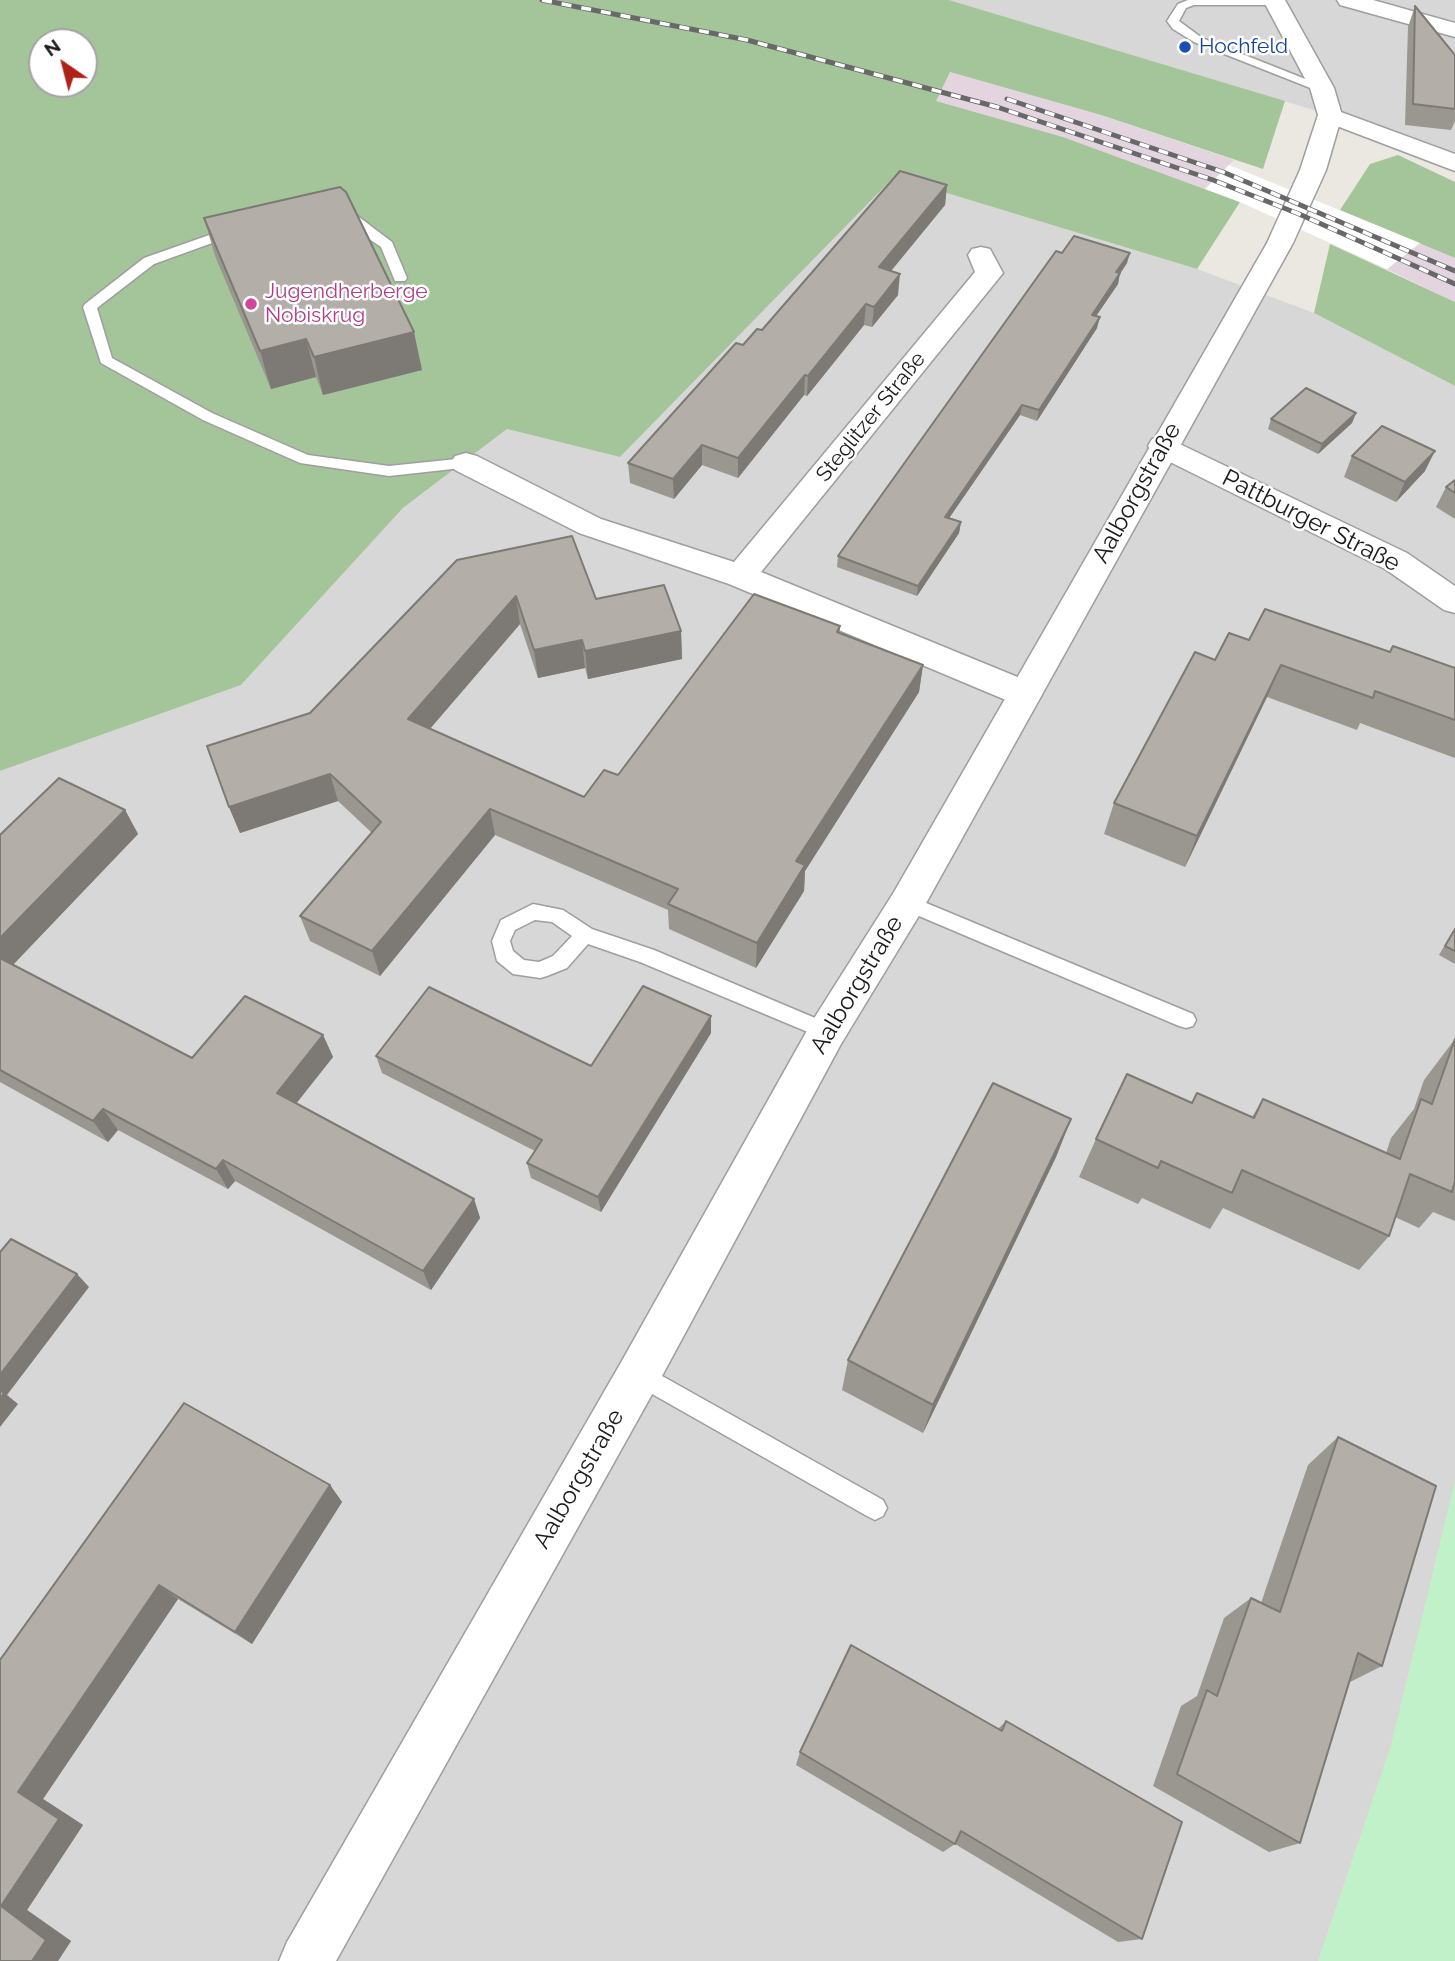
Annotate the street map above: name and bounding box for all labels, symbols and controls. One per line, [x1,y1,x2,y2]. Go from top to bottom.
north arrow [28,28,98,98]
text: N [40,34,64,61]
place label: Hochfeld [1199,34,1288,60]
marker: Hochfeld [1177,39,1193,55]
place label: Jugendherberge Nobiskrug [265,279,428,329]
marker: Jugendherberge Nobiskrug [243,296,259,312]
street label: Steglitzer Straße [811,347,931,487]
street label: Aalborgstraße [1087,418,1187,568]
street label: Pattburger Straße [1217,464,1405,578]
street label: Aalborgstraße [804,911,910,1059]
street label: Aalborgstraße [528,1404,630,1554]

